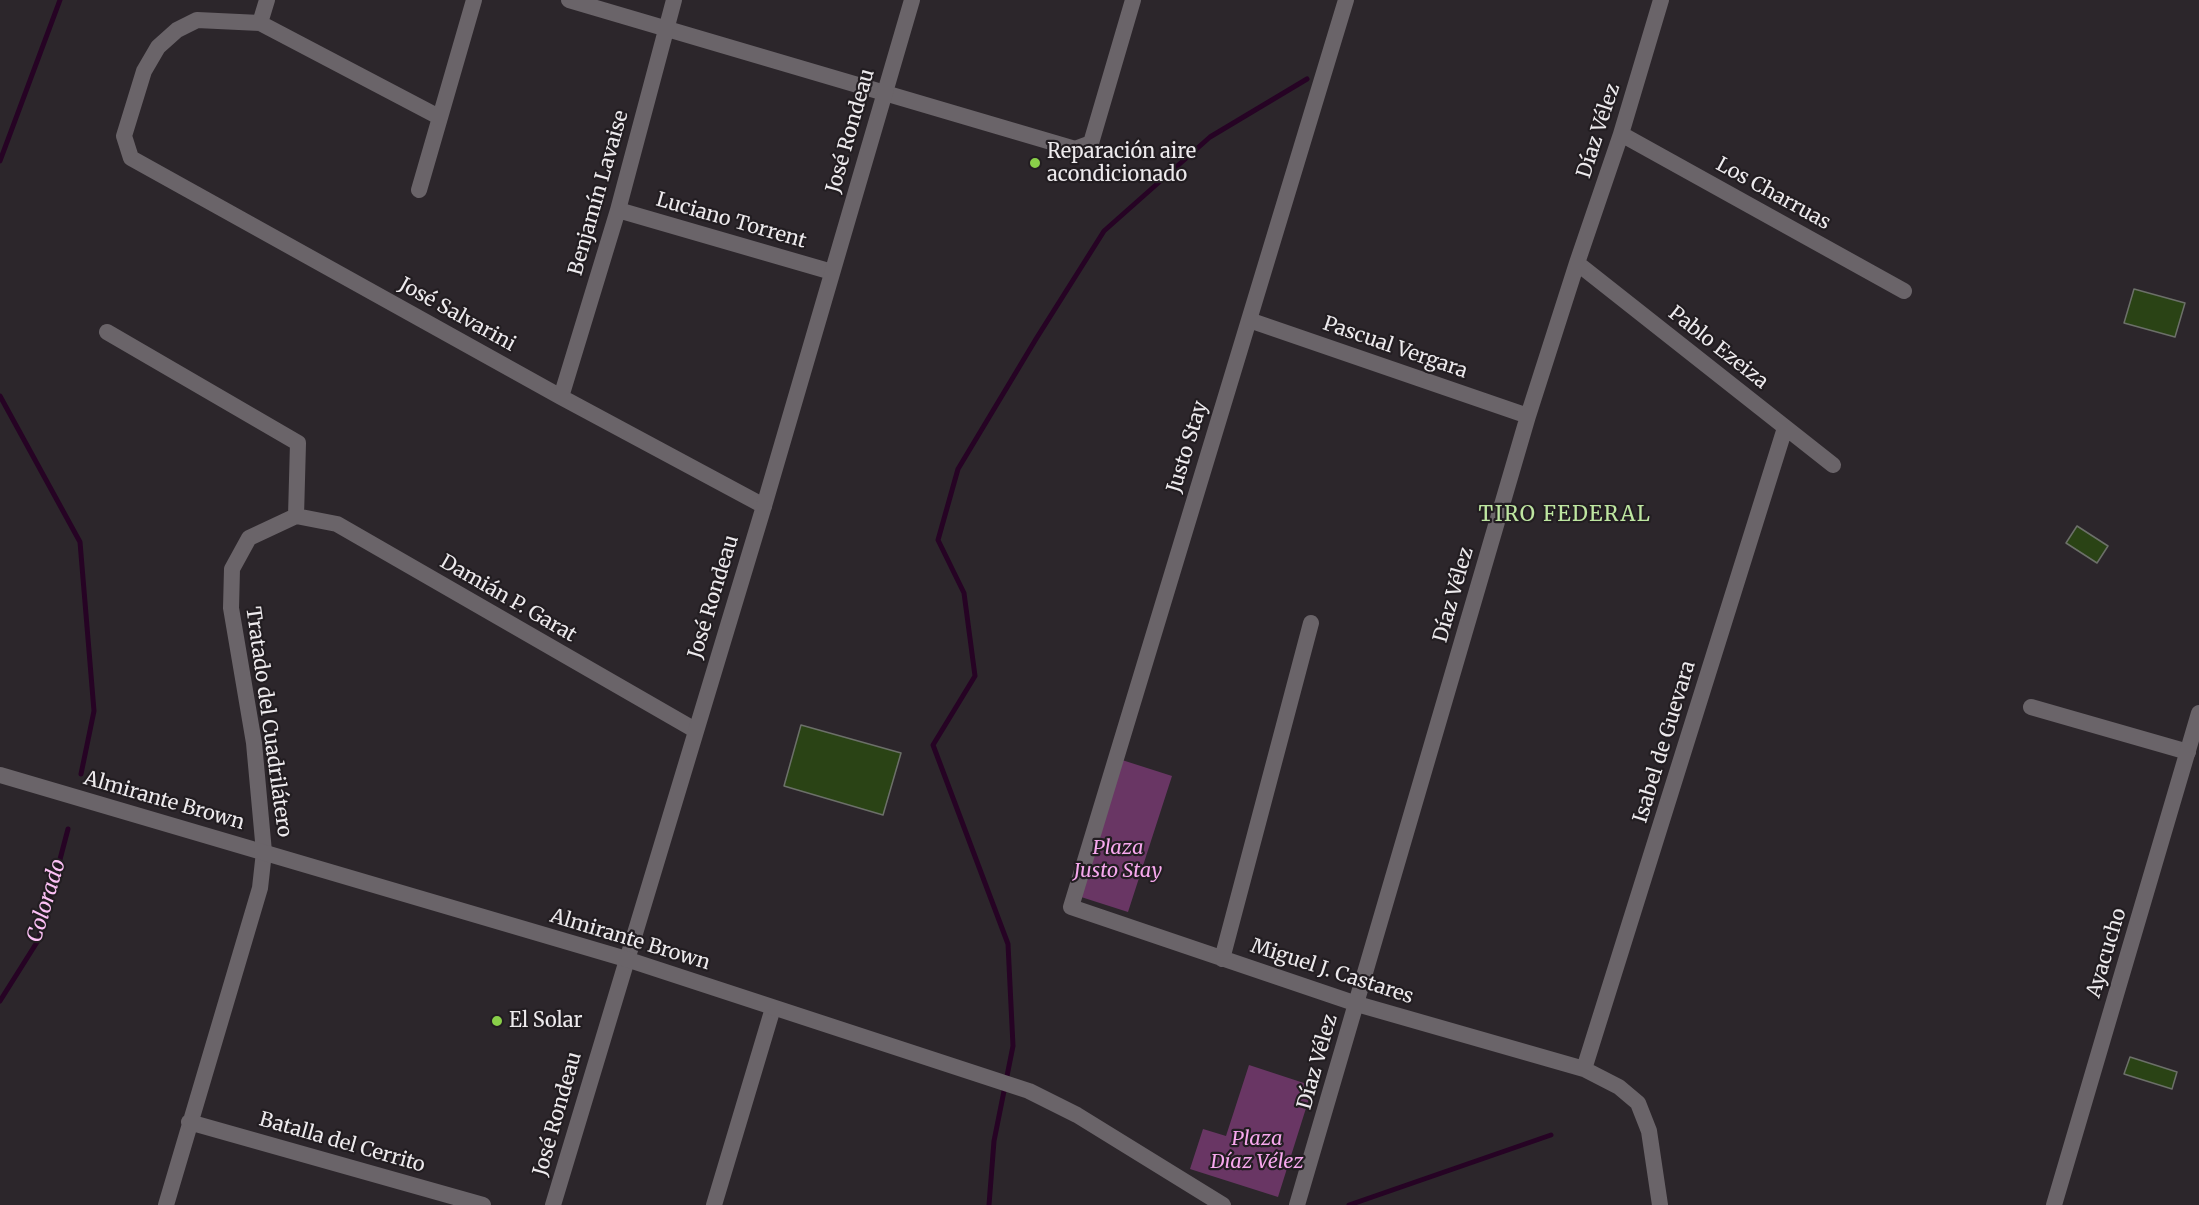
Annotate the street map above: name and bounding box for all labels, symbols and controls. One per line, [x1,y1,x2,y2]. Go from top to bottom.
street label: José Rondeau [822,66,880,196]
street label: Díaz Vélez [1572,81,1626,181]
street label: Benjamín Lavaise [564,108,634,278]
place label: Reparación aire acondicionado [1047,140,1196,187]
street label: Los Charruas [1712,153,1834,235]
marker: Reparación aire acondicionado [1028,156,1042,170]
street label: Luciano Torrent [653,188,809,254]
street label: José Salvarini [394,273,520,357]
street label: Pablo Ezeiza [1663,302,1773,394]
street label: Pascual Vergara [1320,312,1470,384]
street label: Justo Stay [1163,398,1213,496]
district label: TIRO FEDERAL [1479,502,1651,528]
street label: José Rondeau [684,532,744,662]
street label: Díaz Vélez [1429,545,1479,645]
street label: Damián P. Garat [436,550,580,648]
street label: Tratado del Cuadrilátero [240,605,296,839]
street label: Isabel de Guevara [1629,658,1701,826]
street label: Almirante Brown [81,767,247,835]
park label: Plaza Justo Stay [1074,836,1162,883]
water label: Colorado [22,856,72,946]
street label: Almirante Brown [547,904,713,976]
street label: Ayacucho [2082,905,2132,1001]
street label: Miguel J. Castares [1248,934,1416,1010]
place label: El Solar [509,1009,582,1033]
street label: Díaz Vélez [1293,1012,1343,1112]
marker: El Solar [490,1014,504,1028]
street label: José Rondeau [529,1049,587,1179]
street label: Batalla del Cerrito [256,1108,428,1178]
park label: Plaza Díaz Vélez [1210,1127,1304,1174]

